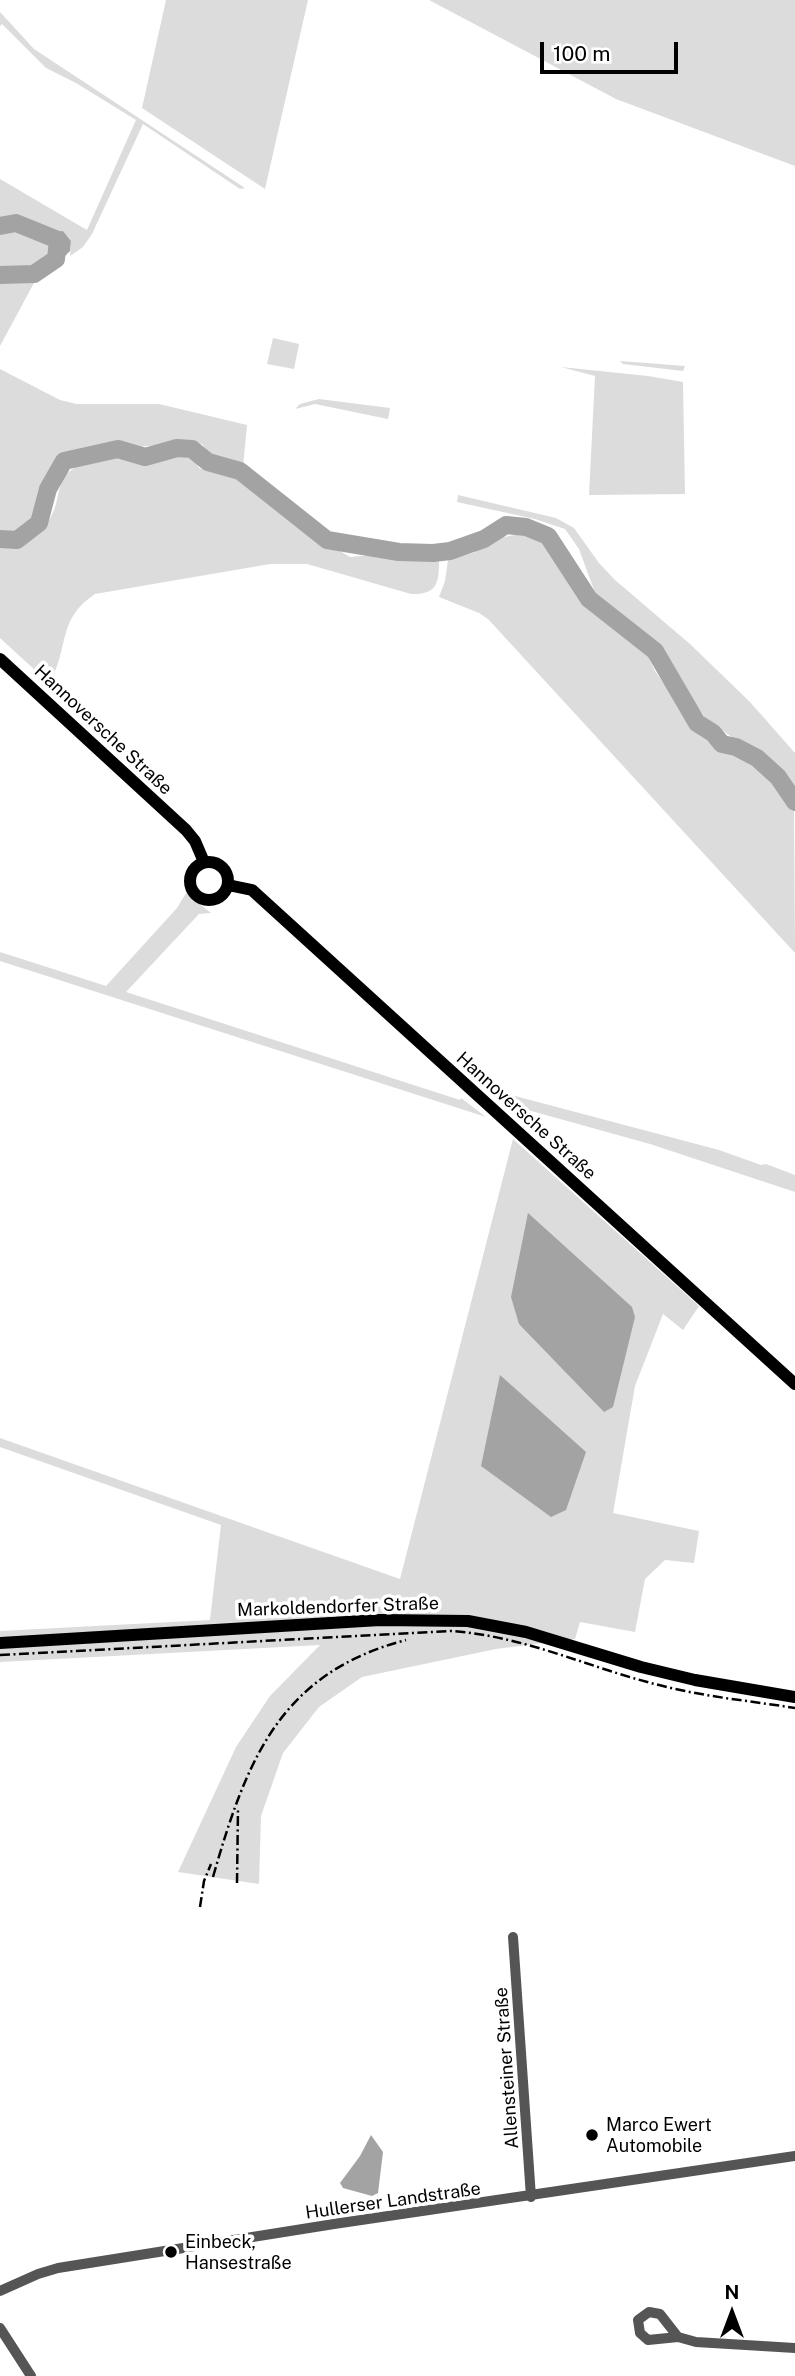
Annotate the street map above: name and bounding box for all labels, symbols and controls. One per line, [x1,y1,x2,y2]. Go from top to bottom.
scale bar [543,28,681,72]
text: 100 m [553,41,610,66]
street label: Hannoversche Straße [30,661,176,799]
street label: Hannoversche Straße [452,1048,600,1184]
street label: Markoldendorfer Straße [237,1593,439,1621]
street label: Allensteiner Straße [491,1986,523,2150]
place label: Marco Ewert Automobile [606,2114,712,2156]
marker: Marco Ewert Automobile [584,2127,600,2143]
street label: Hullerser Landstraße [304,2178,482,2224]
place label: Einbeck, Hansestraße [185,2231,292,2274]
marker: Einbeck, Hansestraße [163,2244,179,2260]
north arrow [697,2278,767,2348]
text: N [725,2281,739,2303]

